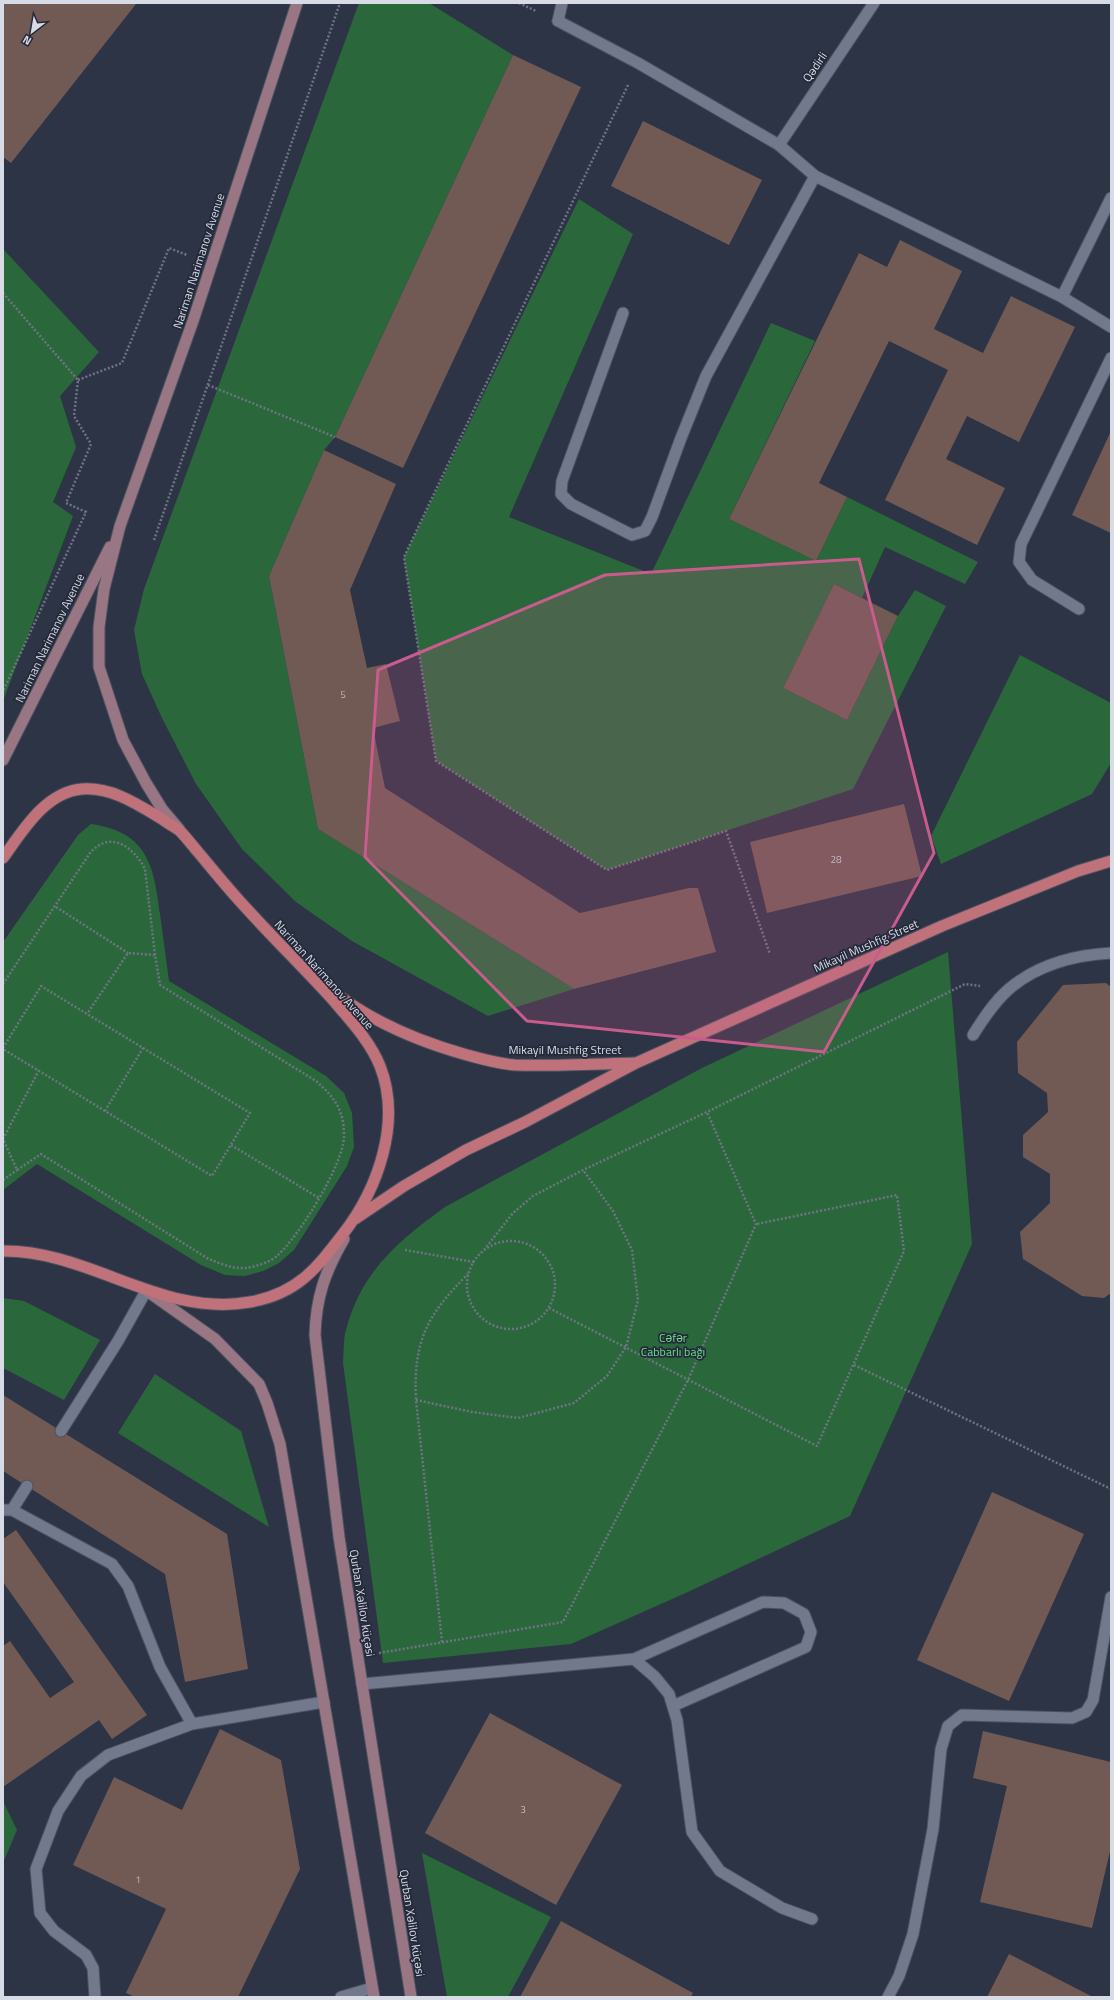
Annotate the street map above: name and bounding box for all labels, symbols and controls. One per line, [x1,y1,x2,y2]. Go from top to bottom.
north arrow [12,12,52,52]
text: N [19,32,34,49]
street label: Qədirli [797,48,832,86]
street label: Nariman Narimanov Avenue [168,191,229,331]
street label: Nariman Narimanov Avenue [10,570,89,706]
house number: 5 [340,687,346,702]
house number: 28 [830,852,842,867]
street label: Mikayil Mushfig Street [810,914,922,977]
street label: Nariman Narimanov Avenue [270,916,379,1034]
street label: Mikayil Mushfig Street [508,1040,622,1059]
park label: Cəfər Cabbarlı bağı [641,1328,705,1361]
street label: Qurban Xəlilov küçəsi [345,1548,380,1658]
house number: 3 [520,1802,526,1817]
street label: Qurban Xəlilov küçəsi [395,1868,430,1978]
house number: 1 [135,1872,141,1887]

